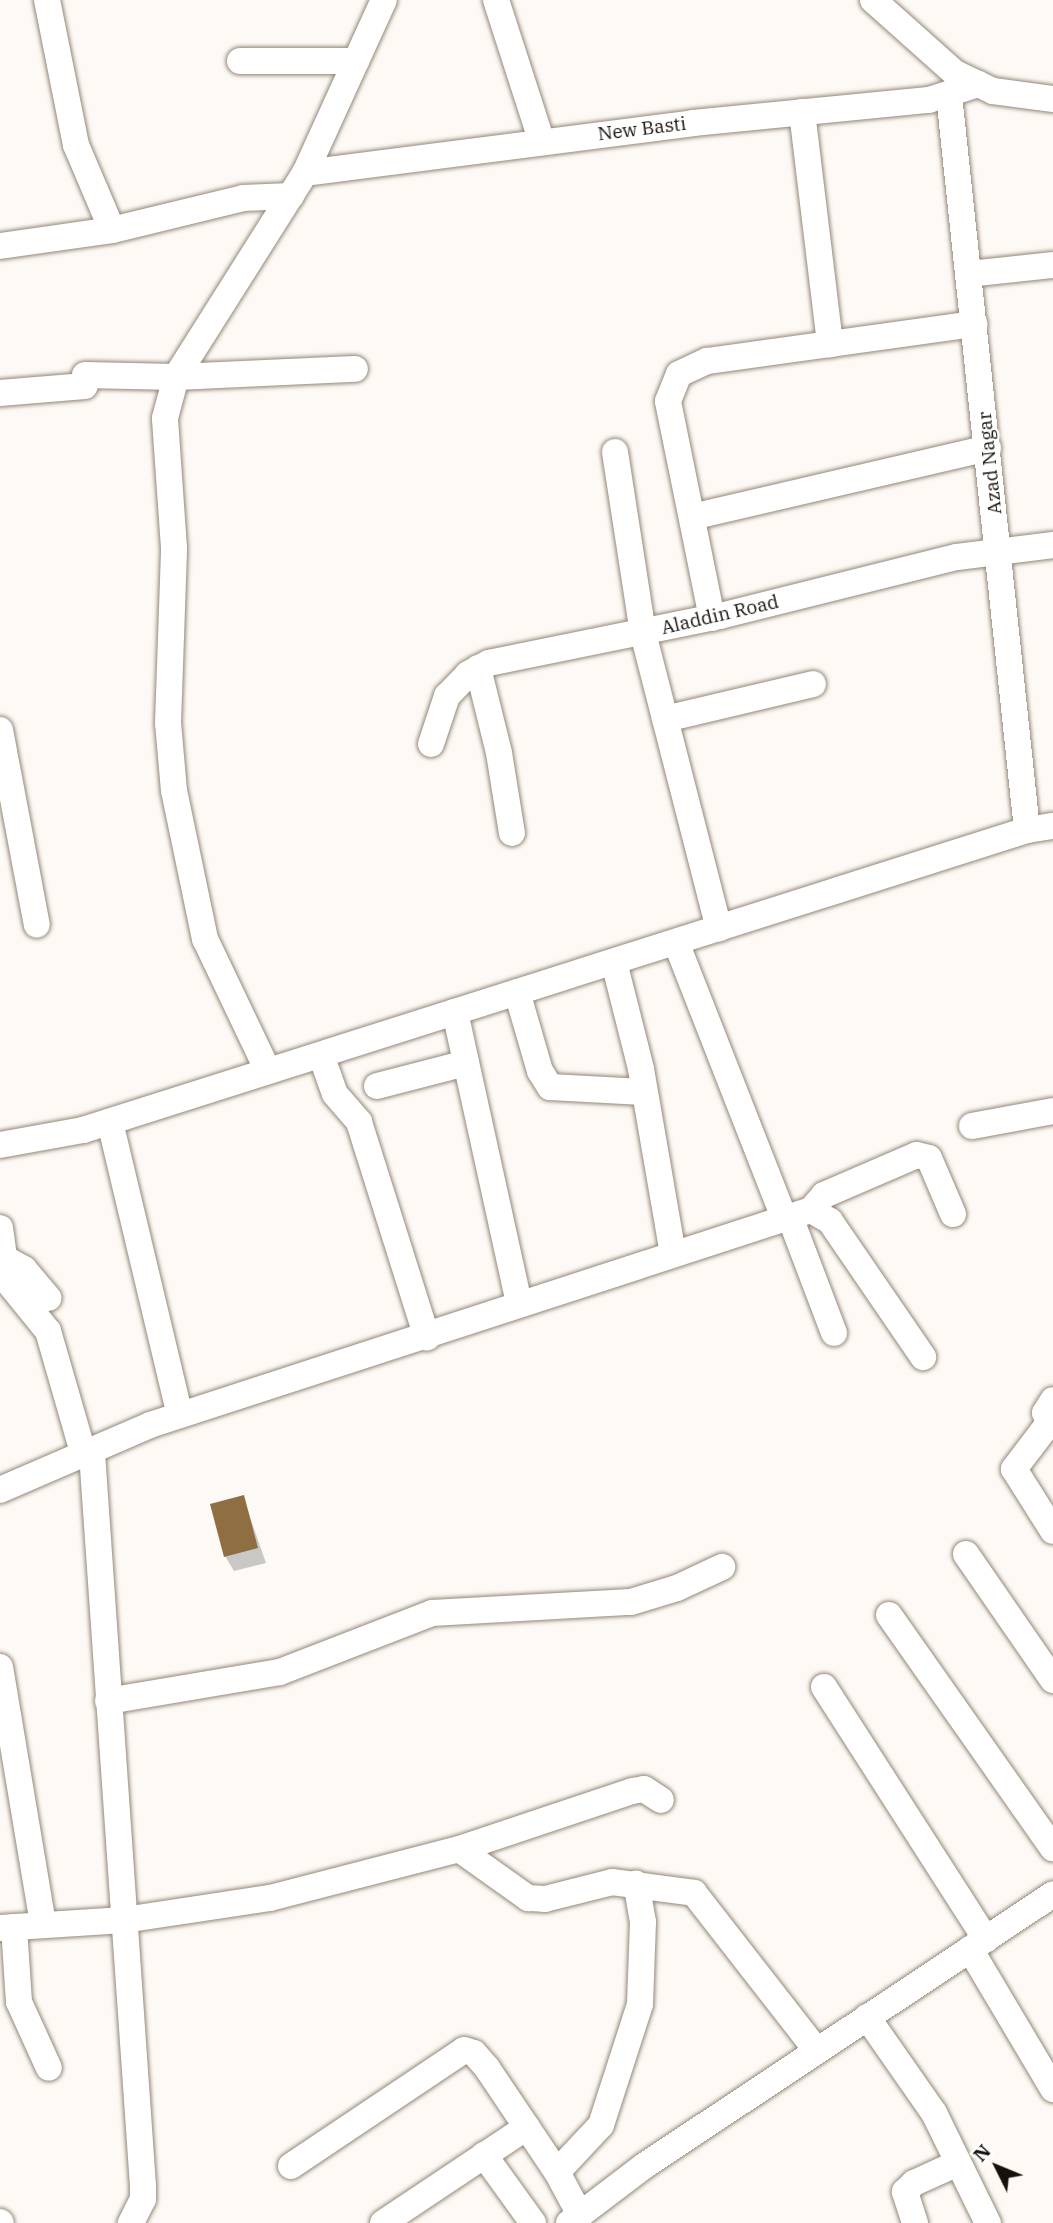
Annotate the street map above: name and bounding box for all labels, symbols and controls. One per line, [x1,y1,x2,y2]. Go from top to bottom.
street label: New Basti [596,112,688,146]
street label: Azad Nagar [973,410,1007,516]
street label: Aladdin Road [659,590,781,640]
north arrow [962,2132,1032,2202]
text: N [968,2139,996,2166]

